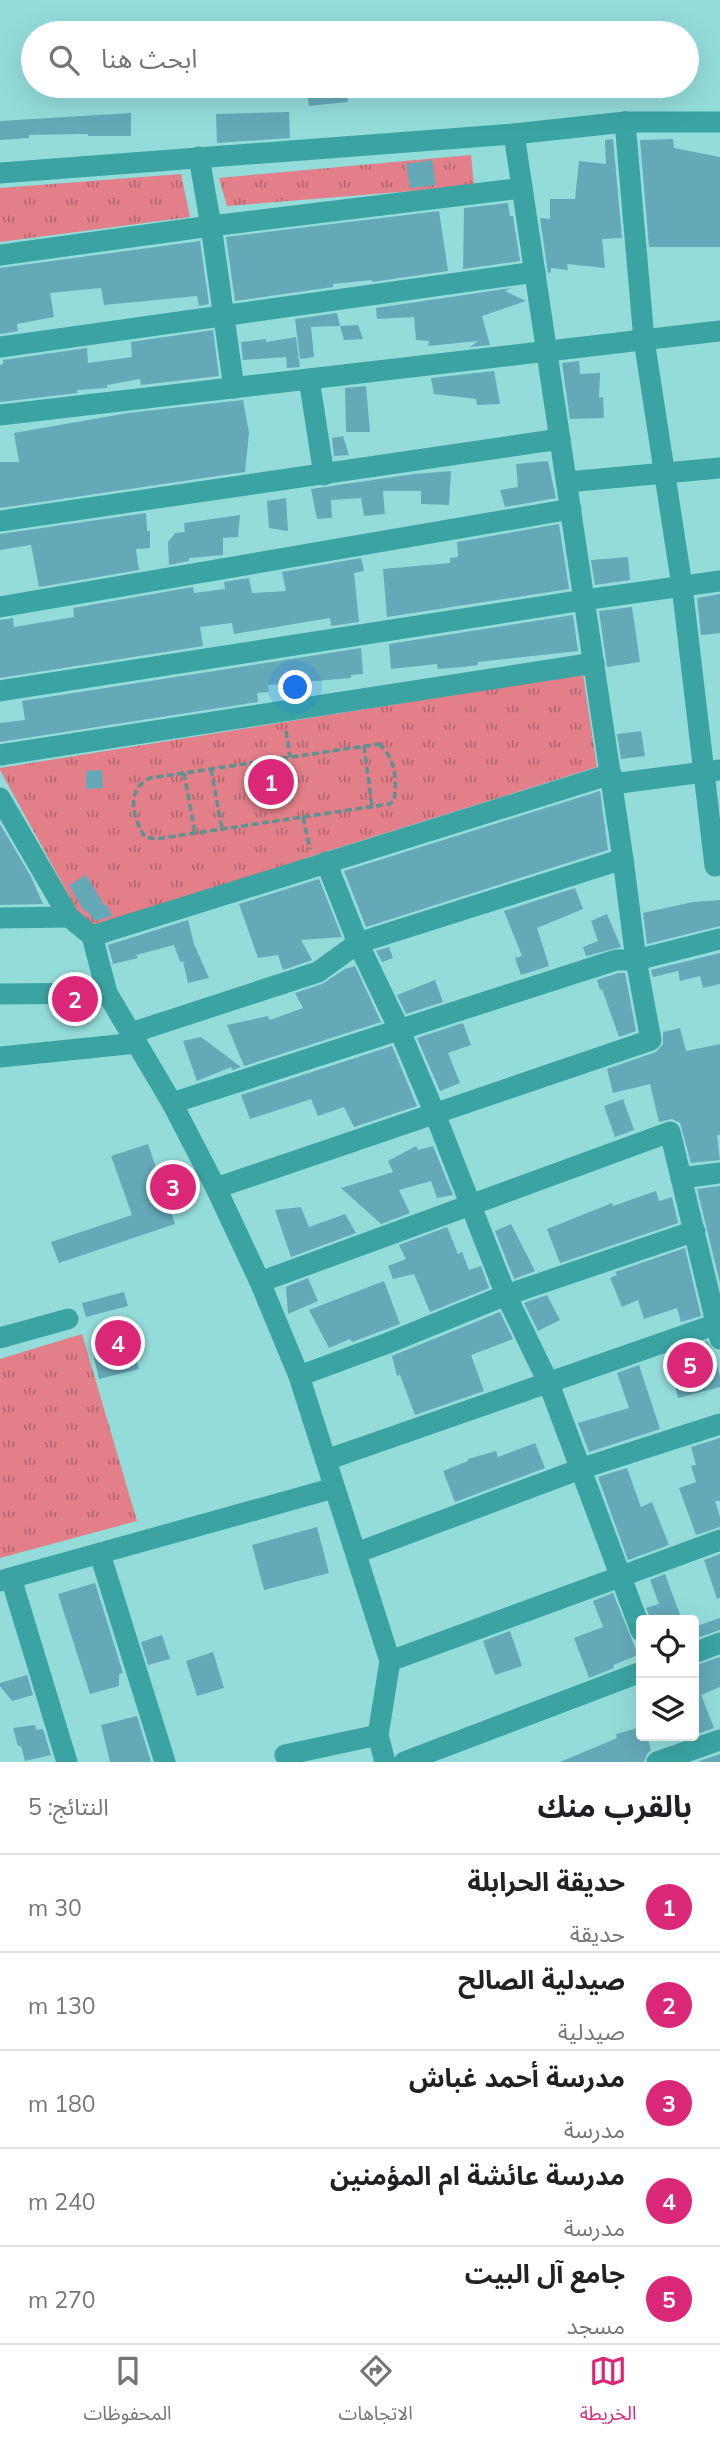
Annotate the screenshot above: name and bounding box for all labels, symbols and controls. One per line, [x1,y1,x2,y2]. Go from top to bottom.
search box [21,21,699,98]
icon: search [45,41,83,79]
text: ابحث هنا [101,42,197,75]
your location [278,670,312,704]
pin: 1 [248,756,294,808]
pin: 2 [52,973,98,1025]
pin: 3 [150,1161,196,1213]
pin: 4 [95,1317,141,1369]
pin: 5 [667,1339,713,1391]
map controls [636,1615,699,1741]
button: locate [636,1615,699,1678]
button: layers [636,1678,699,1741]
text: بالقرب منك [538,1787,692,1825]
text: النتائج: 5 [28,1792,109,1821]
text: حديقة الحرابلة [468,1865,625,1898]
text: 30 m [28,1893,82,1922]
text: 1 [662,1893,676,1922]
text: حديقة [570,1919,625,1948]
text: صيدلية الصالح [458,1963,625,1996]
text: 130 m [28,1991,96,2020]
text: 2 [662,1991,676,2020]
text: صيدلية [558,2017,625,2046]
text: مدرسة أحمد غباش [409,2061,625,2094]
text: 180 m [28,2089,96,2118]
text: 3 [662,2089,676,2118]
text: مدرسة [564,2115,625,2144]
text: مدرسة عائشة ام المؤمنين [330,2159,625,2192]
text: 240 m [28,2187,96,2216]
text: 4 [662,2187,676,2216]
text: مدرسة [564,2213,625,2242]
text: جامع آل البيت [465,2257,625,2290]
text: 270 m [28,2285,96,2314]
text: 5 [662,2285,676,2314]
text: مسجد [566,2311,625,2340]
tab: المحفوظات [83,2352,172,2434]
tab: الاتجاهات [339,2352,413,2434]
tab: الخريطة [580,2352,637,2434]

